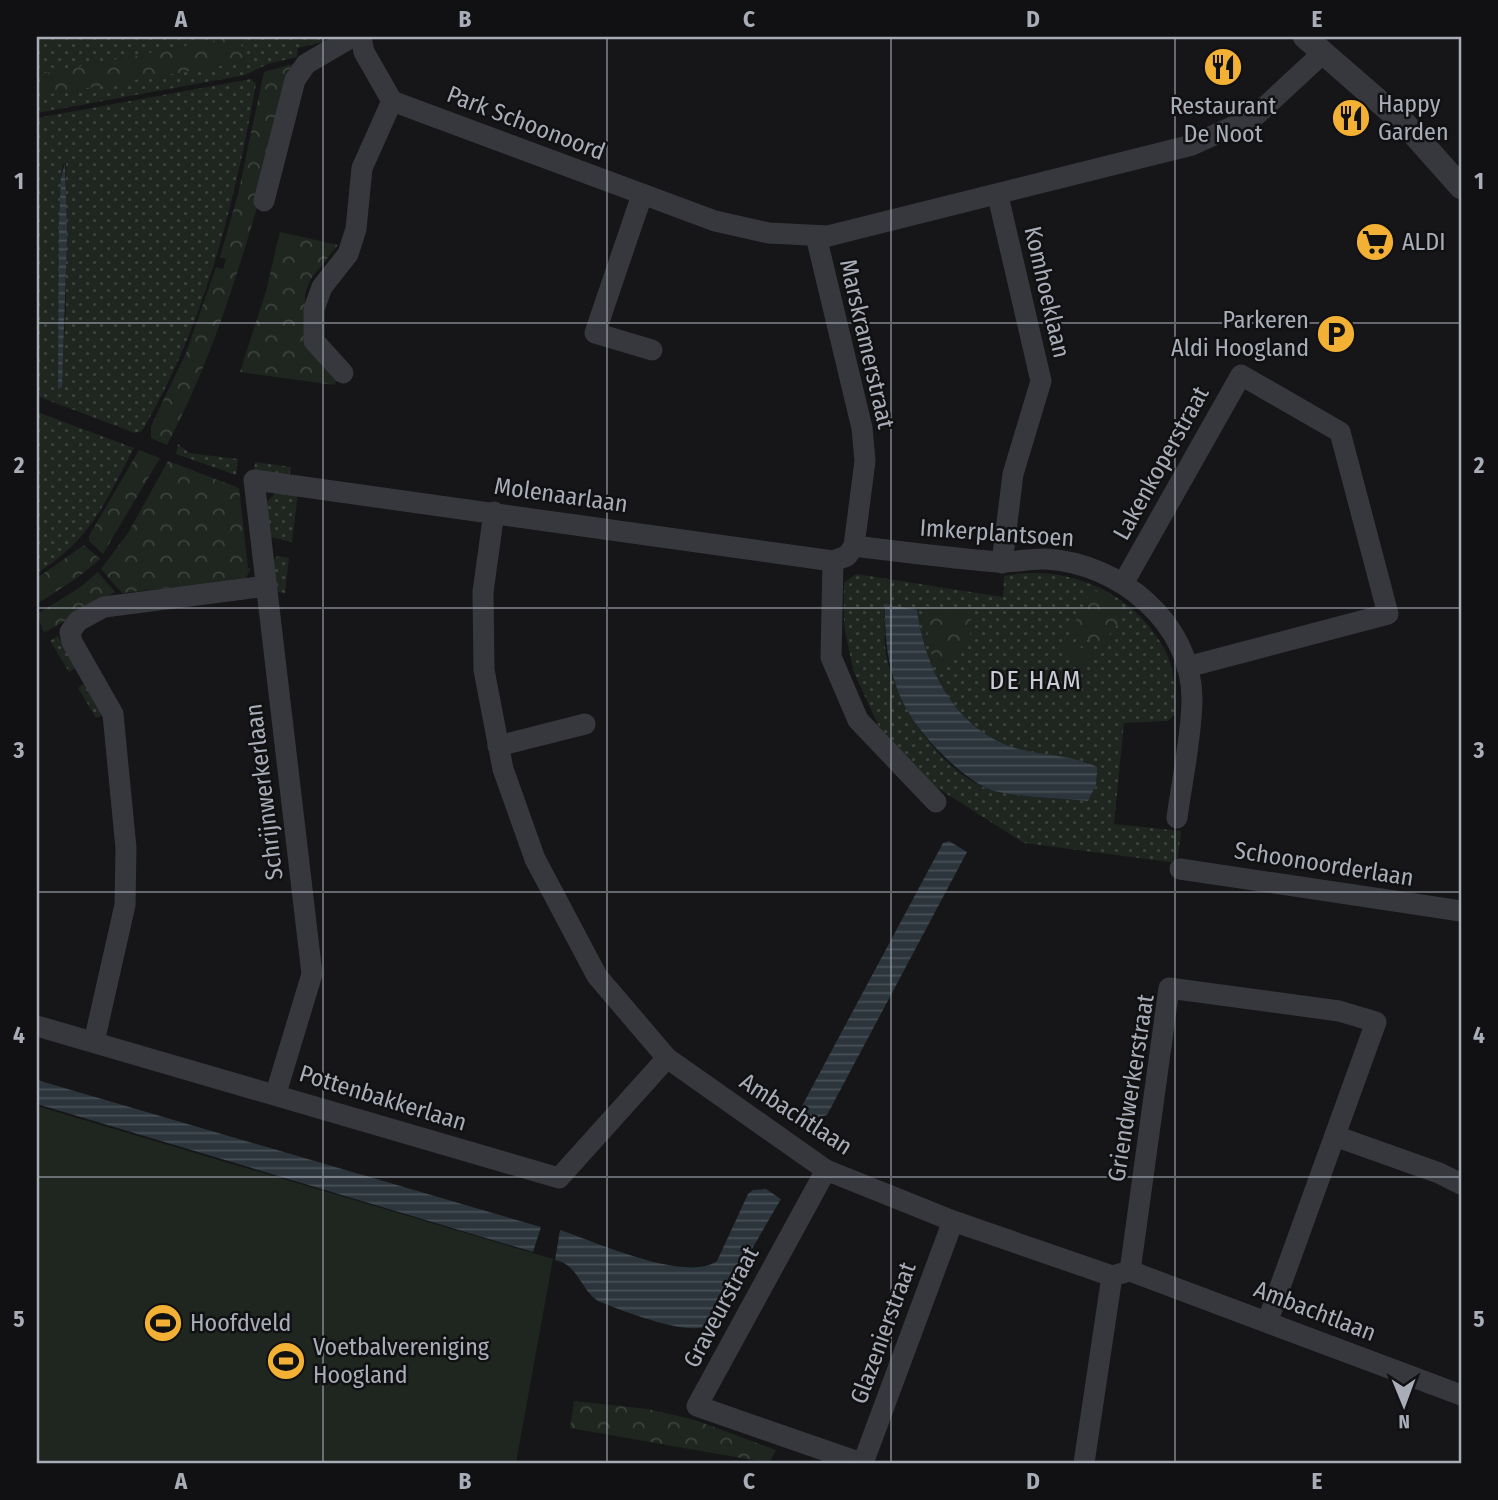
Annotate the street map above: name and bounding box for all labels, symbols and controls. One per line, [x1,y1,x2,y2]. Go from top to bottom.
text: A [174,5,188,33]
text: B [459,5,472,33]
text: C [743,5,755,33]
text: D [1026,5,1040,33]
text: E [1312,5,1323,33]
restaurant icon: Restaurant De Noot [1202,46,1244,88]
street label: Park Schoonoord [443,80,609,166]
place label: Happy Garden [1378,90,1449,146]
place label: Restaurant De Noot [1170,92,1276,148]
restaurant icon: Happy Garden [1330,97,1372,139]
text: 1 [14,167,24,195]
text: 1 [1474,167,1484,195]
supermarket icon: ALDI [1354,221,1396,263]
street label: Komhoeklaan [1018,224,1076,360]
place label: ALDI [1402,228,1446,256]
street label: Marskramerstraat [834,257,900,432]
place label: Parkeren Aldi Hoogland [1171,306,1309,362]
parking icon: Parkeren Aldi Hoogland [1315,313,1357,355]
street label: Lakenkoperstraat [1107,381,1215,545]
text: 2 [13,451,25,479]
text: 2 [1473,451,1485,479]
street label: Molenaarlaan [492,472,630,518]
street label: Imkerplantsoen [919,514,1075,552]
district label: DE HAM [989,665,1083,696]
street label: Schrijnwerkerlaan [239,702,289,882]
text: 3 [13,736,25,764]
text: 3 [1473,736,1485,764]
street label: Schoonoorderlaan [1232,836,1416,892]
street label: Griendwerkerstraat [1102,992,1160,1184]
text: 4 [13,1021,25,1049]
text: 4 [1473,1021,1485,1049]
street label: Pottenbakkerlaan [296,1059,470,1137]
street label: Ambachtlaan [735,1067,857,1161]
street label: Graveurstraat [677,1242,765,1372]
street label: Glazenierstraat [844,1258,922,1408]
street label: Ambachtlaan [1250,1275,1380,1347]
sports icon: Hoofdveld [142,1302,184,1344]
text: 5 [13,1305,25,1333]
text: 5 [1473,1305,1485,1333]
place label: Hoofdveld [190,1309,291,1337]
place label: Voetbalvereniging Hoogland [313,1333,490,1389]
sports icon: Voetbalvereniging Hoogland [265,1340,307,1382]
north arrow [1368,1370,1438,1440]
text: N [1398,1410,1410,1433]
text: A [174,1467,188,1495]
text: B [459,1467,472,1495]
text: C [743,1467,755,1495]
text: D [1026,1467,1040,1495]
text: E [1312,1467,1323,1495]

